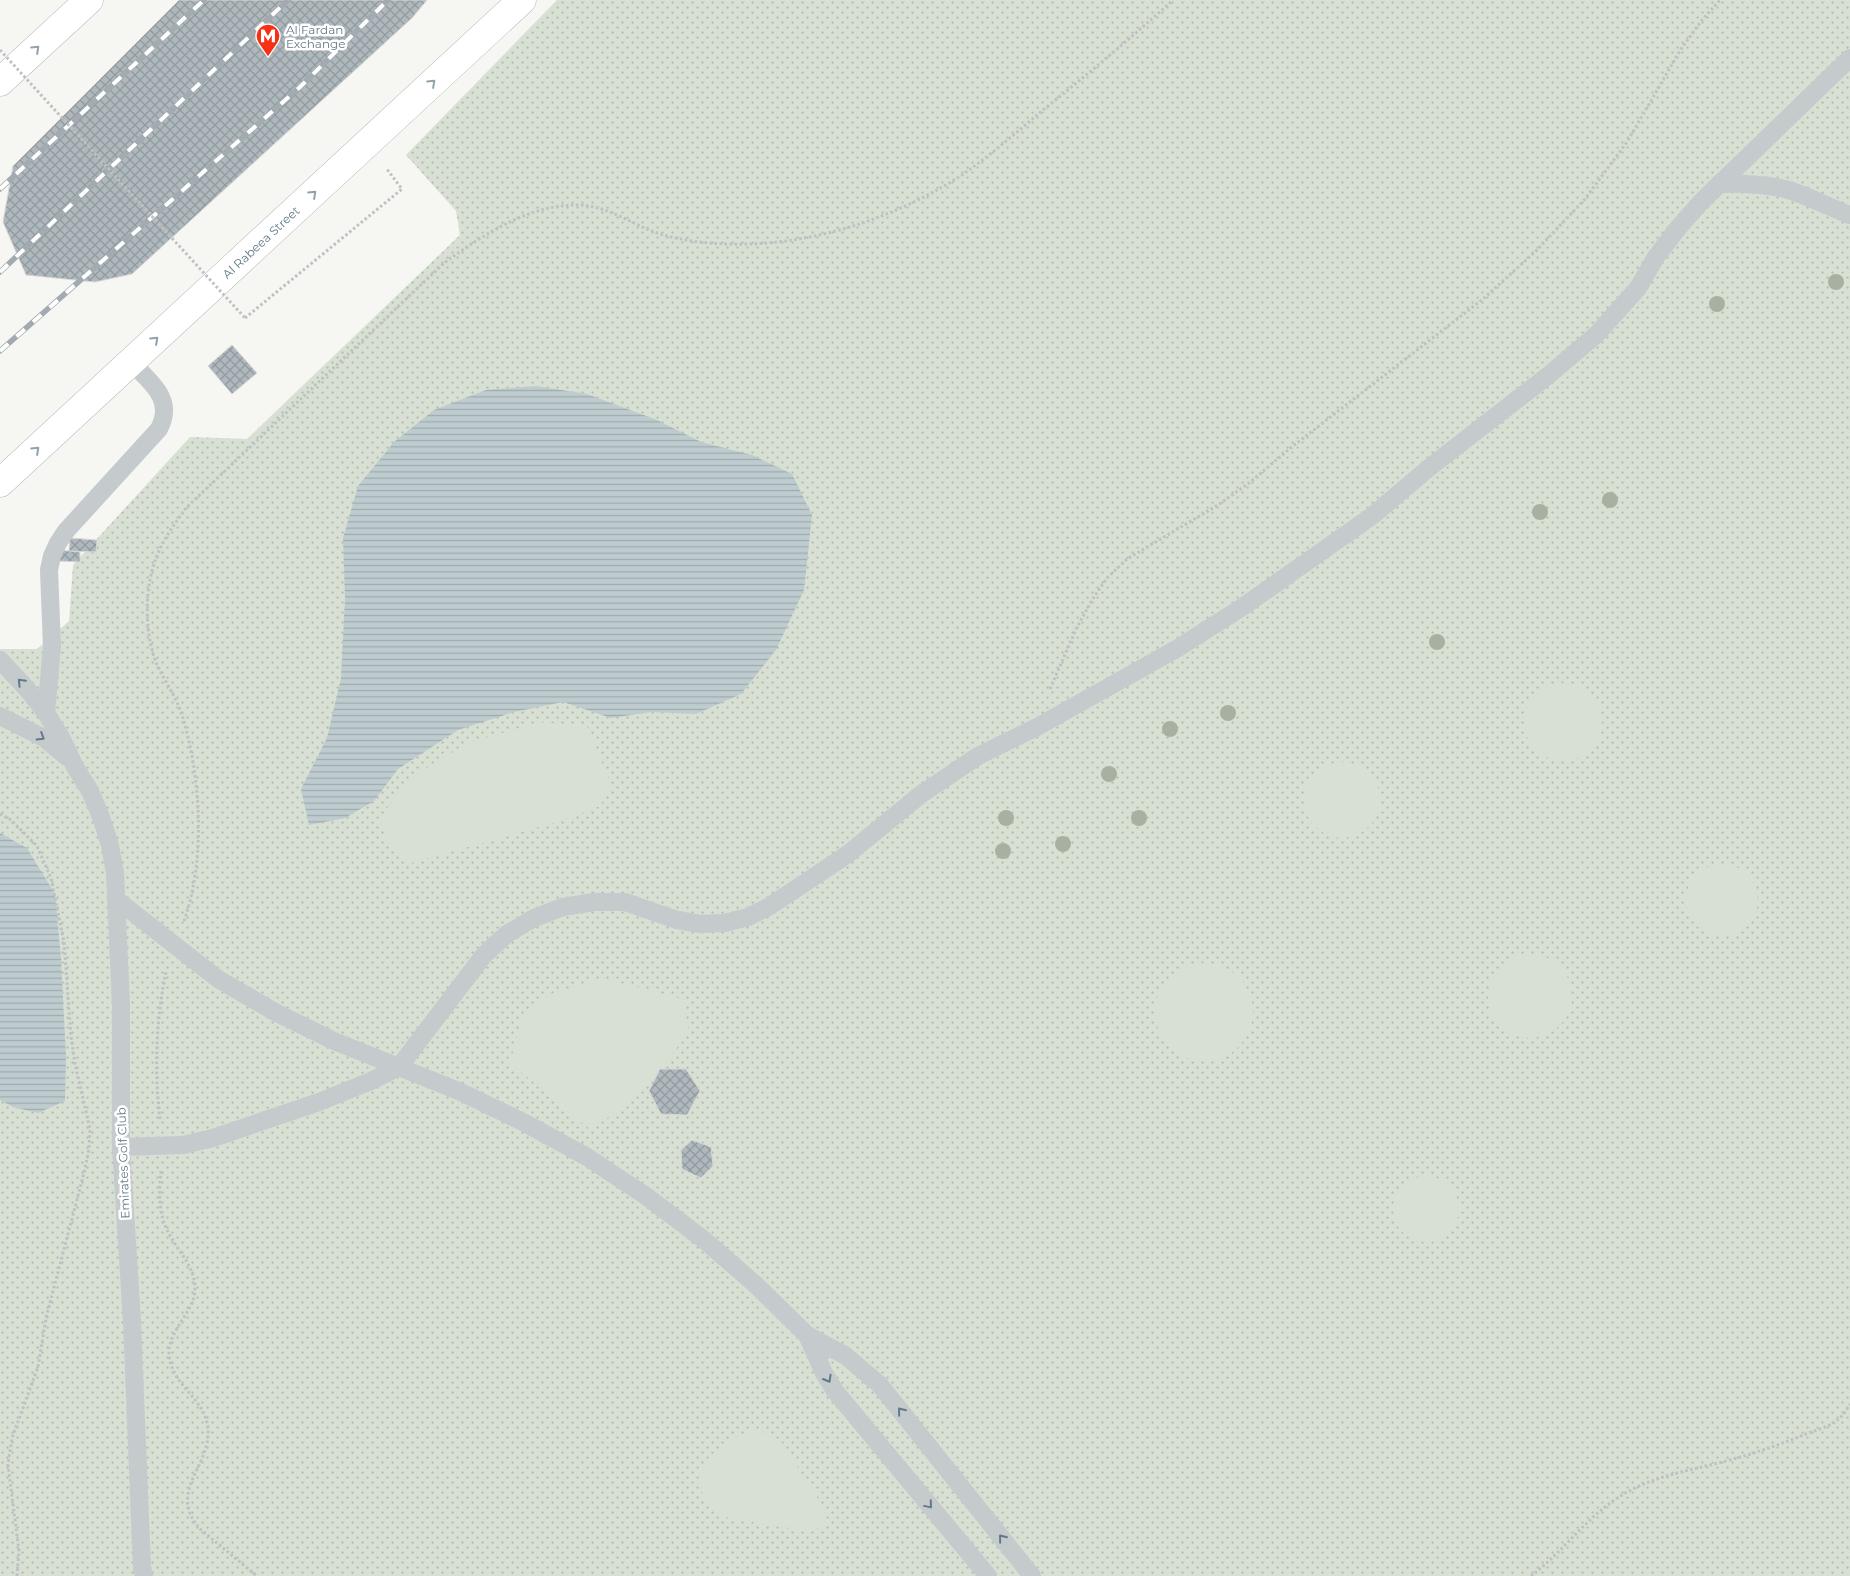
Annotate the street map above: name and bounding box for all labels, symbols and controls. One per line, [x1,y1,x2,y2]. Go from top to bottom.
place label: Al Fardan Exchange [286,22,346,51]
metro station icon: Al Fardan Exchange [255,23,281,57]
one-way arrow [30,46,39,55]
one-way arrow [427,80,436,89]
one-way arrow [307,191,316,200]
street label: Al Rabeea Street [219,202,302,281]
one-way arrow [150,337,159,346]
one-way arrow [30,447,39,456]
one-way arrow [18,679,27,688]
one-way arrow [35,730,44,740]
street label: Emirates Golf Club [114,1107,132,1219]
one-way arrow [821,1373,831,1382]
one-way arrow [898,1408,906,1417]
one-way arrow [924,1500,933,1509]
one-way arrow [999,1535,1007,1544]

